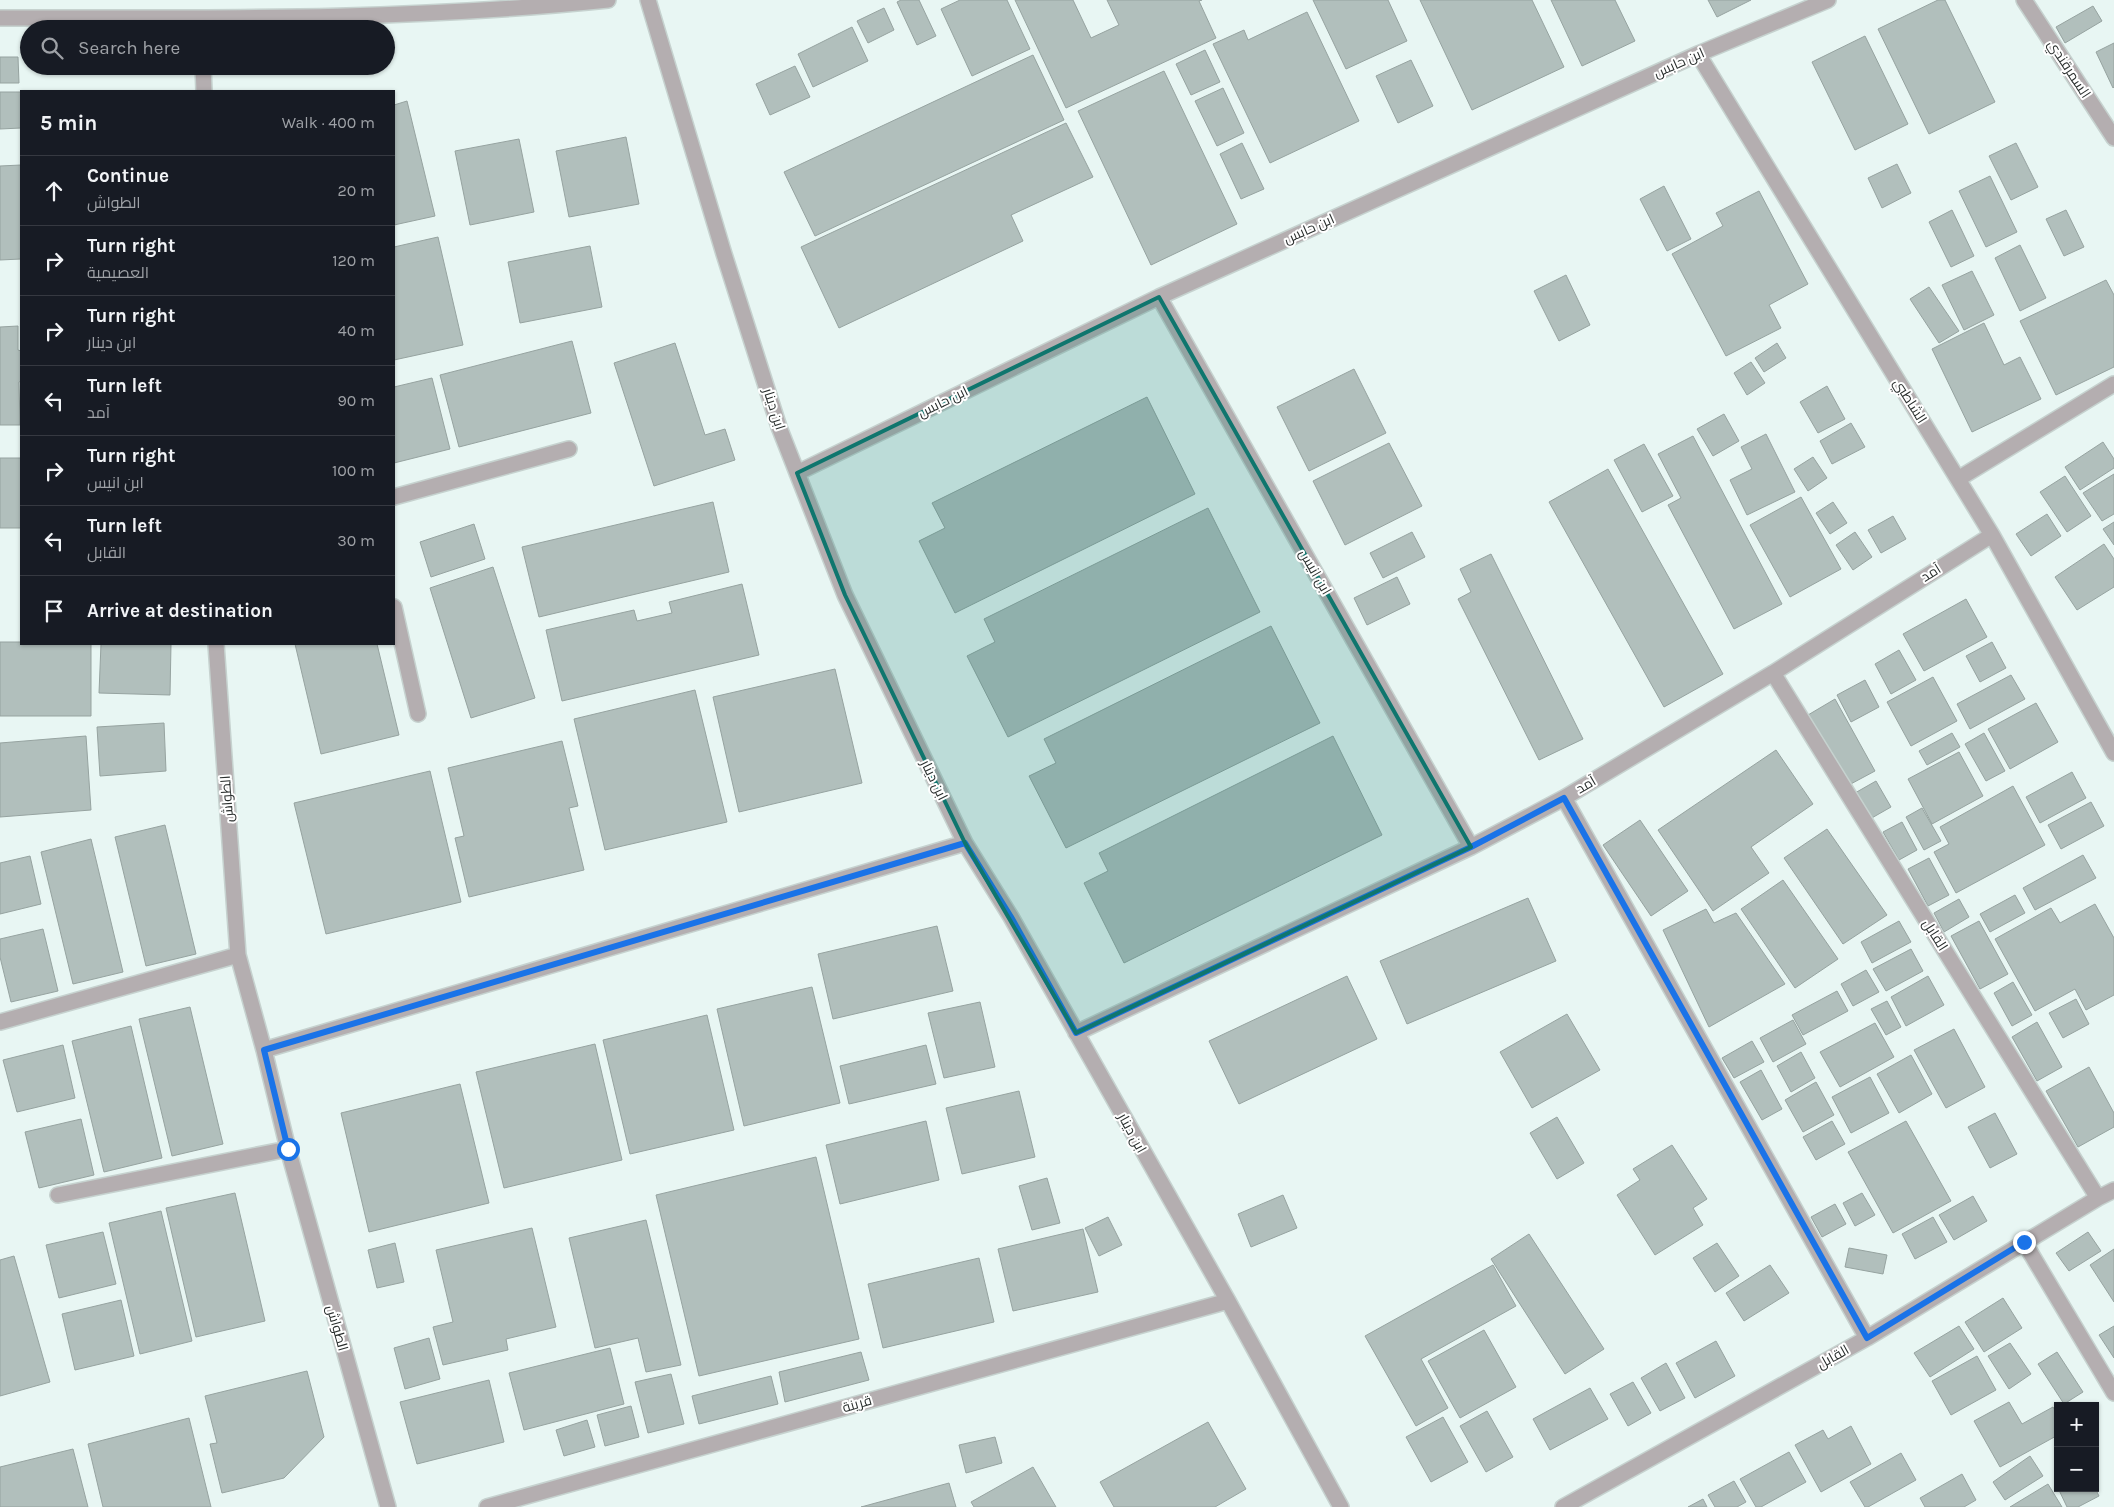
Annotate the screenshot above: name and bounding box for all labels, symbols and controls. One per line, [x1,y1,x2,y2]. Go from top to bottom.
search box [20,20,395,75]
icon: search [38,34,66,62]
text: Search here [78,37,180,59]
street label: السمرقندي [2041,37,2094,103]
street label: ابن حابس [1651,44,1707,82]
text: 5 min [40,111,97,135]
text: Walk · 400 m [282,113,375,132]
text: Continue [87,165,169,187]
icon: ahead [40,177,68,205]
text: 20 m [337,181,375,200]
text: الطواش [87,193,141,212]
street label: ابن حابس [1281,210,1337,248]
text: Turn right [87,235,176,257]
icon: right [40,247,68,275]
text: 120 m [332,251,375,270]
text: العصيمية [87,263,149,282]
text: Turn right [87,305,176,327]
icon: right [40,317,68,345]
text: 40 m [338,321,375,340]
text: ابن دينار [87,333,136,352]
text: Turn left [87,375,162,397]
street label: الشاطبي [1887,375,1930,428]
street label: ابن حابس [915,383,971,421]
street label: ابن دينار [759,385,789,432]
icon: left [40,387,68,415]
text: 90 m [337,391,375,410]
text: آمد [87,403,110,422]
text: Turn right [87,445,176,467]
icon: right [40,457,68,485]
text: 100 m [332,461,375,480]
text: ابن انيس [87,473,144,492]
text: Turn left [87,515,162,537]
icon: left [40,527,68,555]
text: 30 m [337,531,375,550]
text: القابل [87,543,126,562]
street label: ابن انيس [1295,546,1335,598]
street label: آمد [1918,560,1944,586]
icon: arrive [40,597,68,625]
text: Arrive at destination [87,600,273,622]
street label: ابن دينار [916,756,951,803]
street label: آمد [1573,772,1599,797]
street label: الطواش [217,775,237,823]
street label: القابل [1919,916,1951,954]
street label: ابن دينار [1114,1109,1150,1156]
route start [277,1138,300,1161]
route end [2013,1231,2036,1254]
street label: الطواش [322,1303,352,1353]
street label: القابل [1814,1341,1852,1373]
street label: قرينة [840,1392,874,1416]
map controls [2054,1402,2099,1492]
button: + [2054,1402,2099,1447]
button: − [2054,1447,2099,1492]

